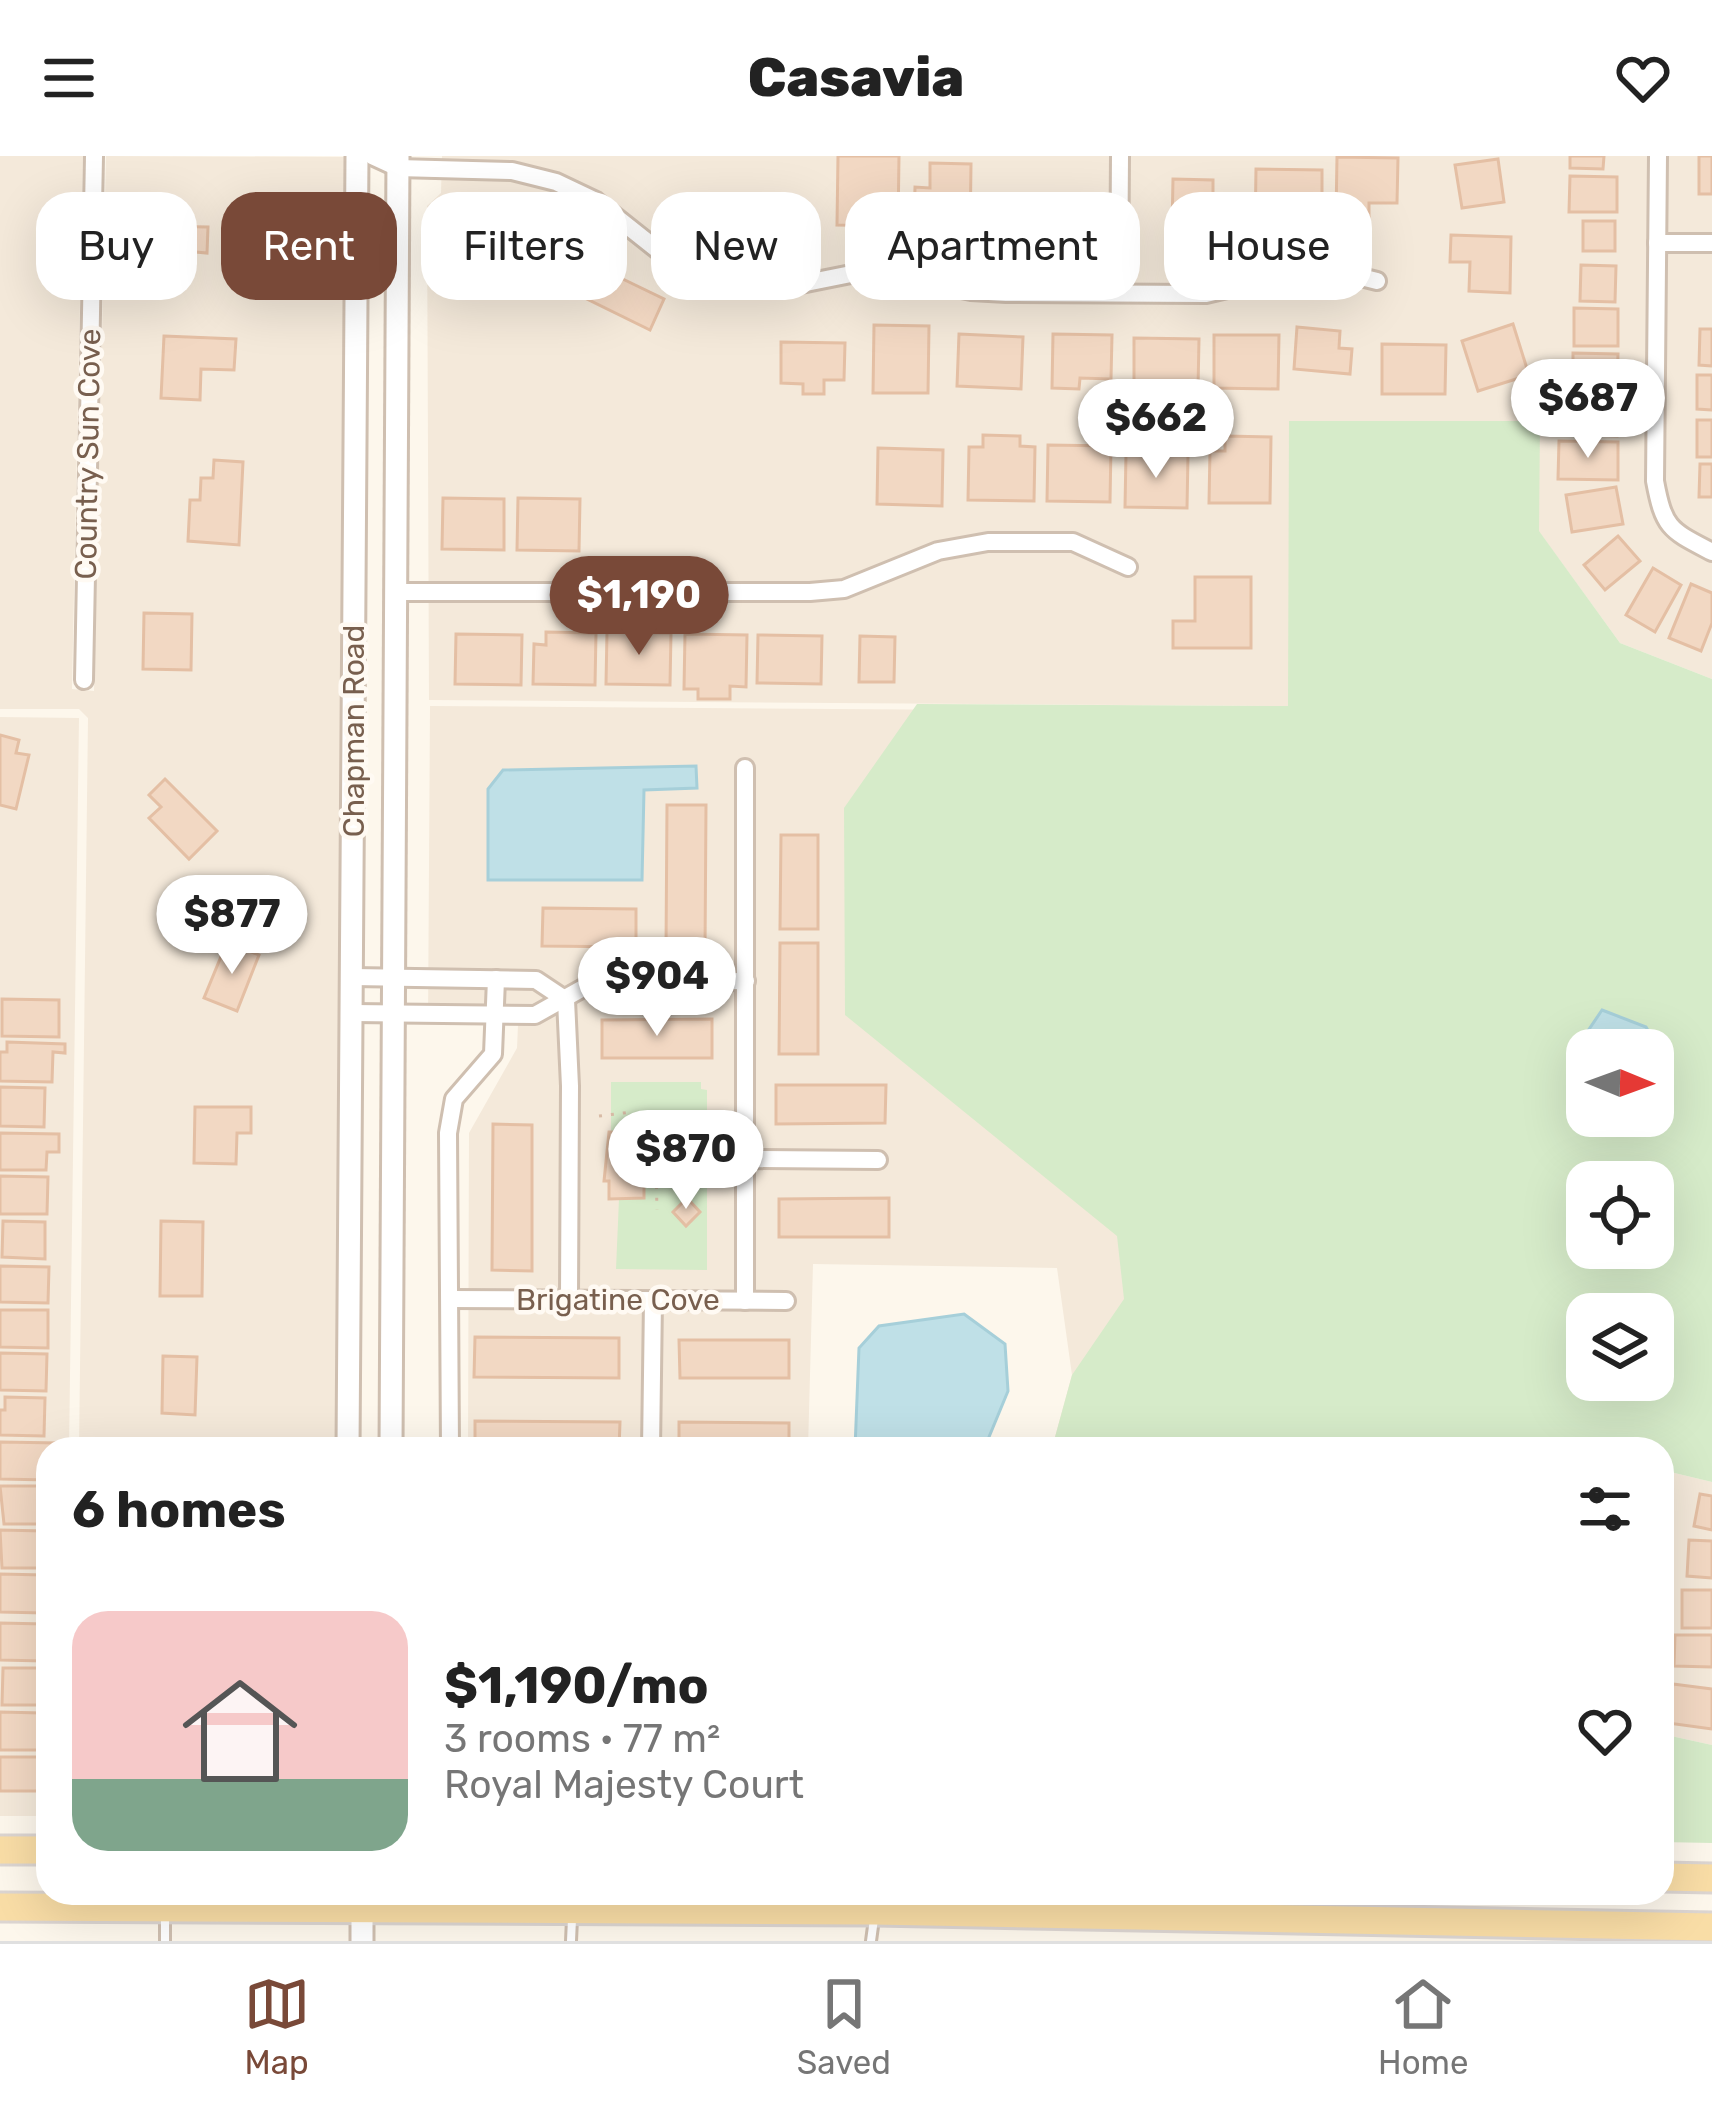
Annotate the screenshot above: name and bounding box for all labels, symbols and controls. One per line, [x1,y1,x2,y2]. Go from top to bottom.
icon: menu [36,45,102,111]
icon: heart [1610,45,1676,111]
text: Casavia [748,46,964,110]
chip: Buy [36,192,197,300]
chip: Rent [221,192,397,300]
chip: Filters [421,192,627,300]
chip: New [651,192,821,300]
chip: Apartment [845,192,1140,300]
chip: House [1164,192,1372,300]
street label: Country Sun Cove [68,328,108,580]
pin: $687 [1517,359,1659,461]
text: $687 [1538,375,1638,421]
pin: $662 [1085,379,1227,481]
text: $662 [1105,395,1207,441]
pin: $1,190 [541,556,737,658]
text: $1,190 [577,572,701,618]
street label: Chapman Road [336,625,372,837]
pin: $877 [161,875,303,977]
text: $877 [183,891,281,937]
pin: $904 [586,937,728,1039]
text: $904 [605,953,709,999]
north arrow [1566,1029,1674,1137]
map controls [1566,1029,1674,1401]
pin: $870 [615,1110,757,1212]
text: $870 [635,1126,737,1172]
button: locate [1566,1161,1674,1269]
street label: Brigatine Cove [516,1282,720,1318]
button: layers [1566,1293,1674,1401]
icon: filters [1572,1476,1638,1542]
text: 6 homes [72,1479,286,1540]
text: $1,190/mo [444,1655,709,1716]
icon: home [168,1659,312,1803]
icon: heart [1572,1698,1638,1764]
text: 3 rooms · 77 m² [444,1716,720,1762]
text: Royal Majesty Court [444,1762,804,1808]
tab: Map [244,1971,310,2082]
tab: Saved [797,1971,891,2082]
tab: Home [1378,1971,1468,2082]

